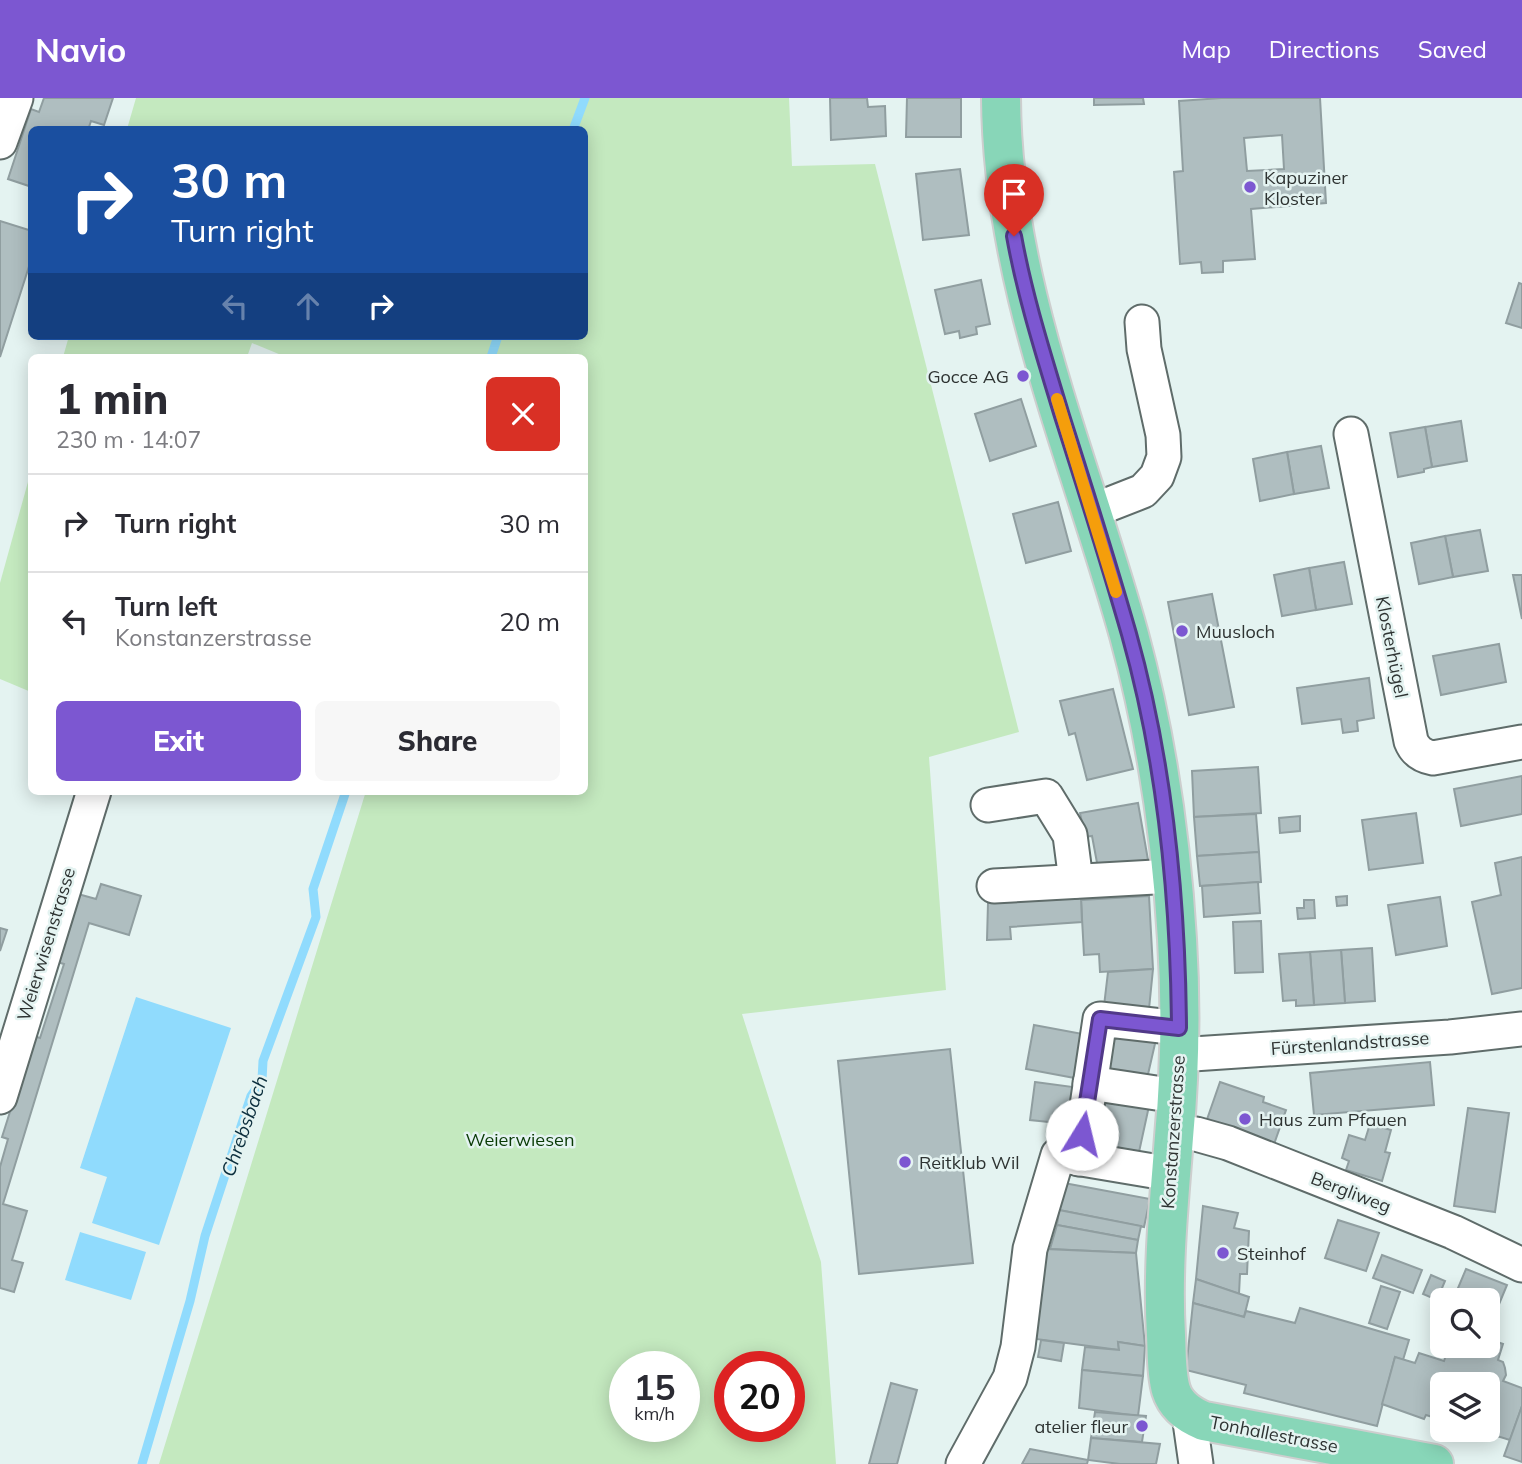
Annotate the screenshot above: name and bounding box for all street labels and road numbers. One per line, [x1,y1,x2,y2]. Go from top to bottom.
street label: Klosterhügel [1371,594,1413,700]
street label: Weierwisenstrasse [12,865,80,1023]
street label: Fürstenlandstrasse [1270,1026,1430,1060]
street label: Konstanzerstrasse [1156,1054,1190,1210]
street label: Bergliweg [1308,1166,1394,1218]
street label: Tonhallestrasse [1208,1410,1340,1458]

